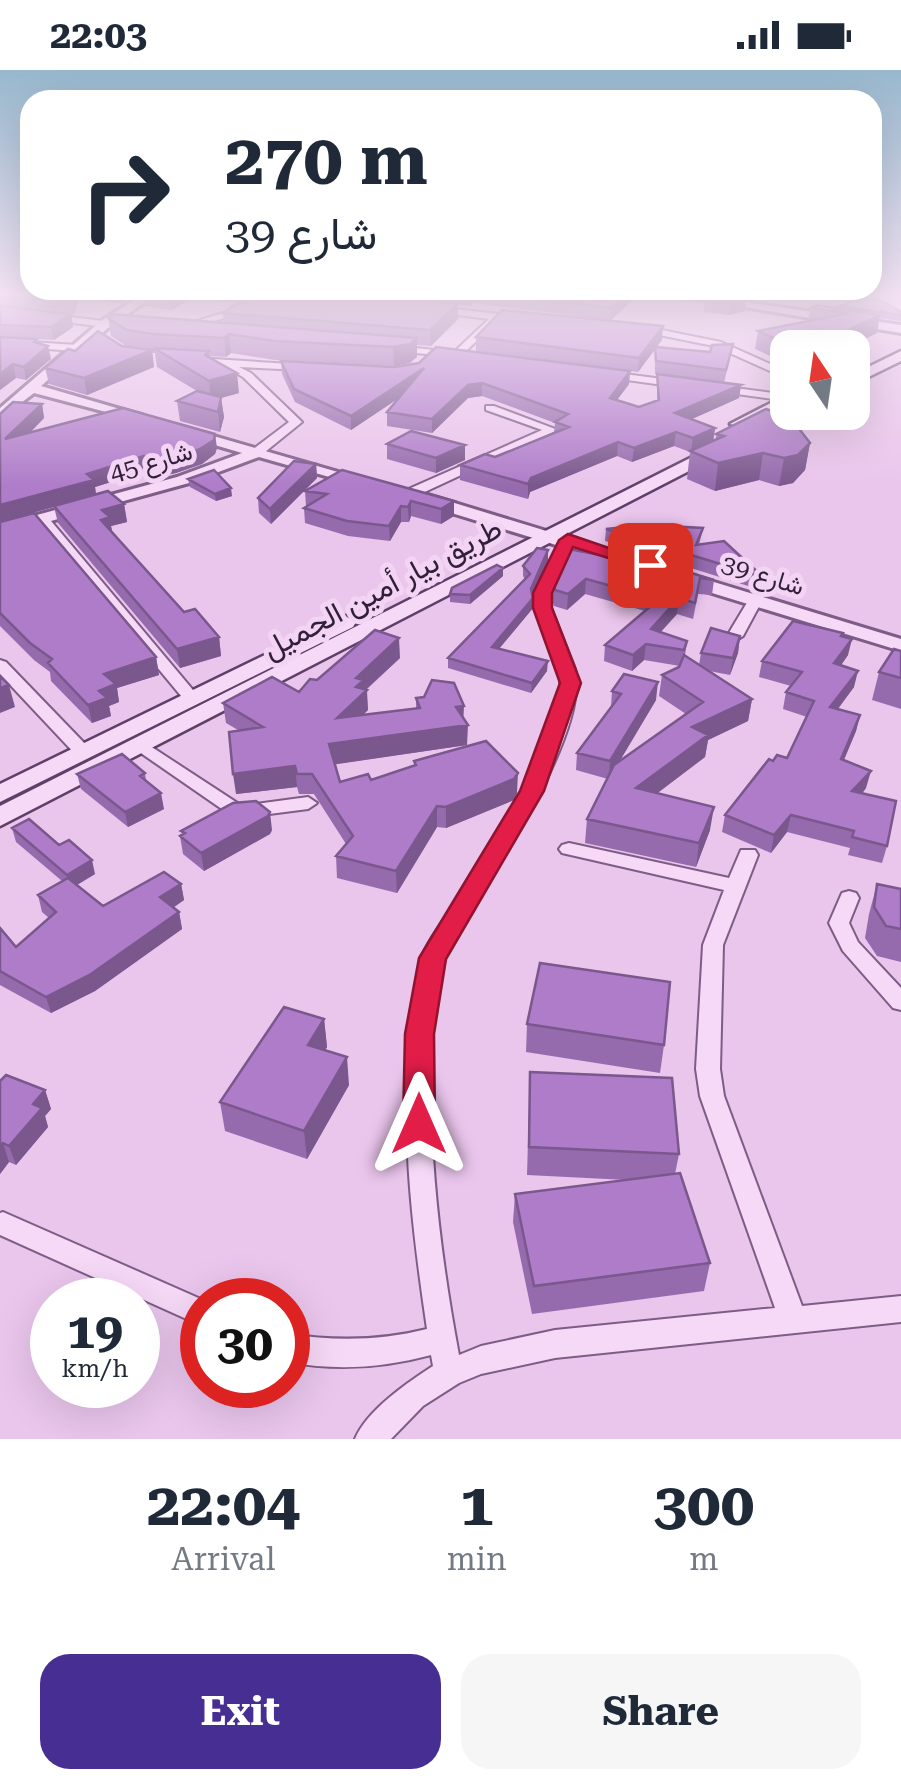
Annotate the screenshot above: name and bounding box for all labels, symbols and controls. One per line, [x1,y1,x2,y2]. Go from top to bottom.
text: 22:03 [50,13,147,57]
text: 270 m [225,119,428,201]
icon: right [60,130,190,260]
text: شارع 39 [225,207,377,260]
north arrow [770,330,870,430]
map controls [770,330,870,430]
street label: شارع 45 [106,436,196,490]
street label: طريق بيار أمين الجميل [256,510,508,667]
pin [608,523,693,608]
icon: arrive [623,538,678,593]
street label: شارع 39 [718,549,808,603]
position arrow [367,1072,471,1176]
speed limit sign: 30 [180,1278,310,1408]
text: 19 [67,1302,123,1360]
text: km/h [62,1354,128,1383]
text: 22:04 [147,1469,300,1540]
text: 1 [460,1469,493,1540]
text: 300 [653,1469,754,1540]
text: Arrival [171,1540,275,1578]
text: min [447,1540,507,1578]
text: m [689,1540,718,1578]
button: Exit [40,1654,441,1769]
button: Share [461,1654,861,1769]

